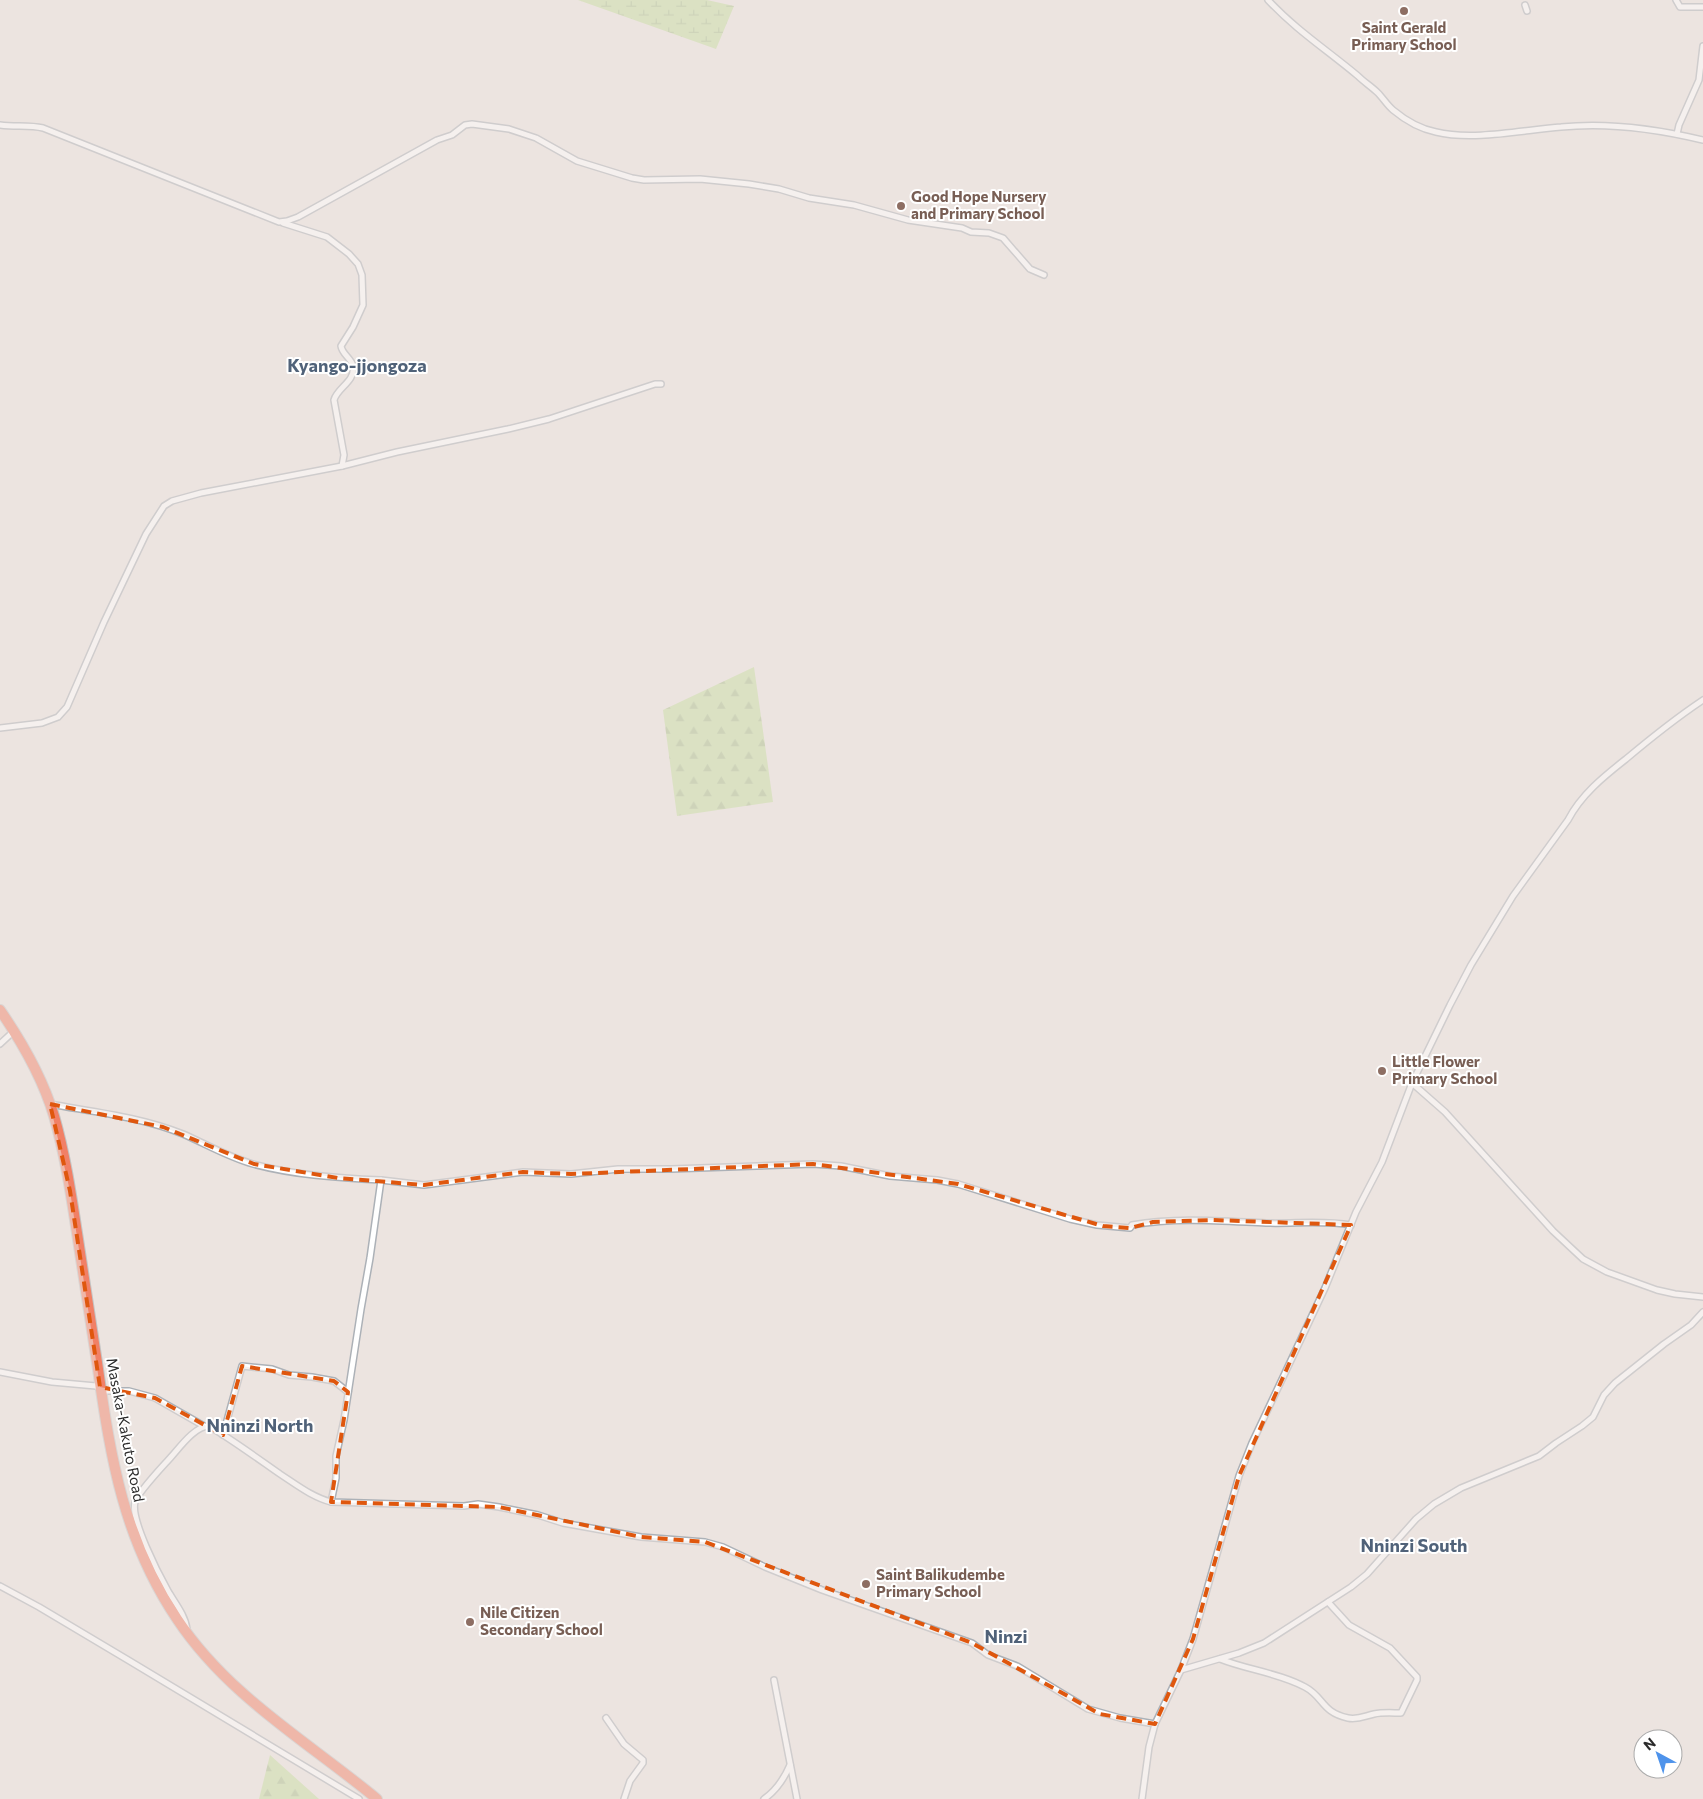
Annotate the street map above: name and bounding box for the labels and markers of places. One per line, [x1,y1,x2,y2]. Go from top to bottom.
marker: Saint Gerald Primary School [1398,5,1410,17]
place label: Saint Gerald Primary School [1351,18,1457,53]
place label: Good Hope Nursery and Primary School [911,187,1047,222]
marker: Good Hope Nursery and Primary School [895,200,907,212]
place label: Little Flower Primary School [1392,1052,1497,1087]
marker: Little Flower Primary School [1376,1065,1388,1077]
place label: Saint Balikudembe Primary School [876,1565,1005,1600]
marker: Saint Balikudembe Primary School [860,1578,872,1590]
place label: Nile Citizen Secondary School [480,1603,603,1638]
marker: Nile Citizen Secondary School [464,1616,476,1628]

